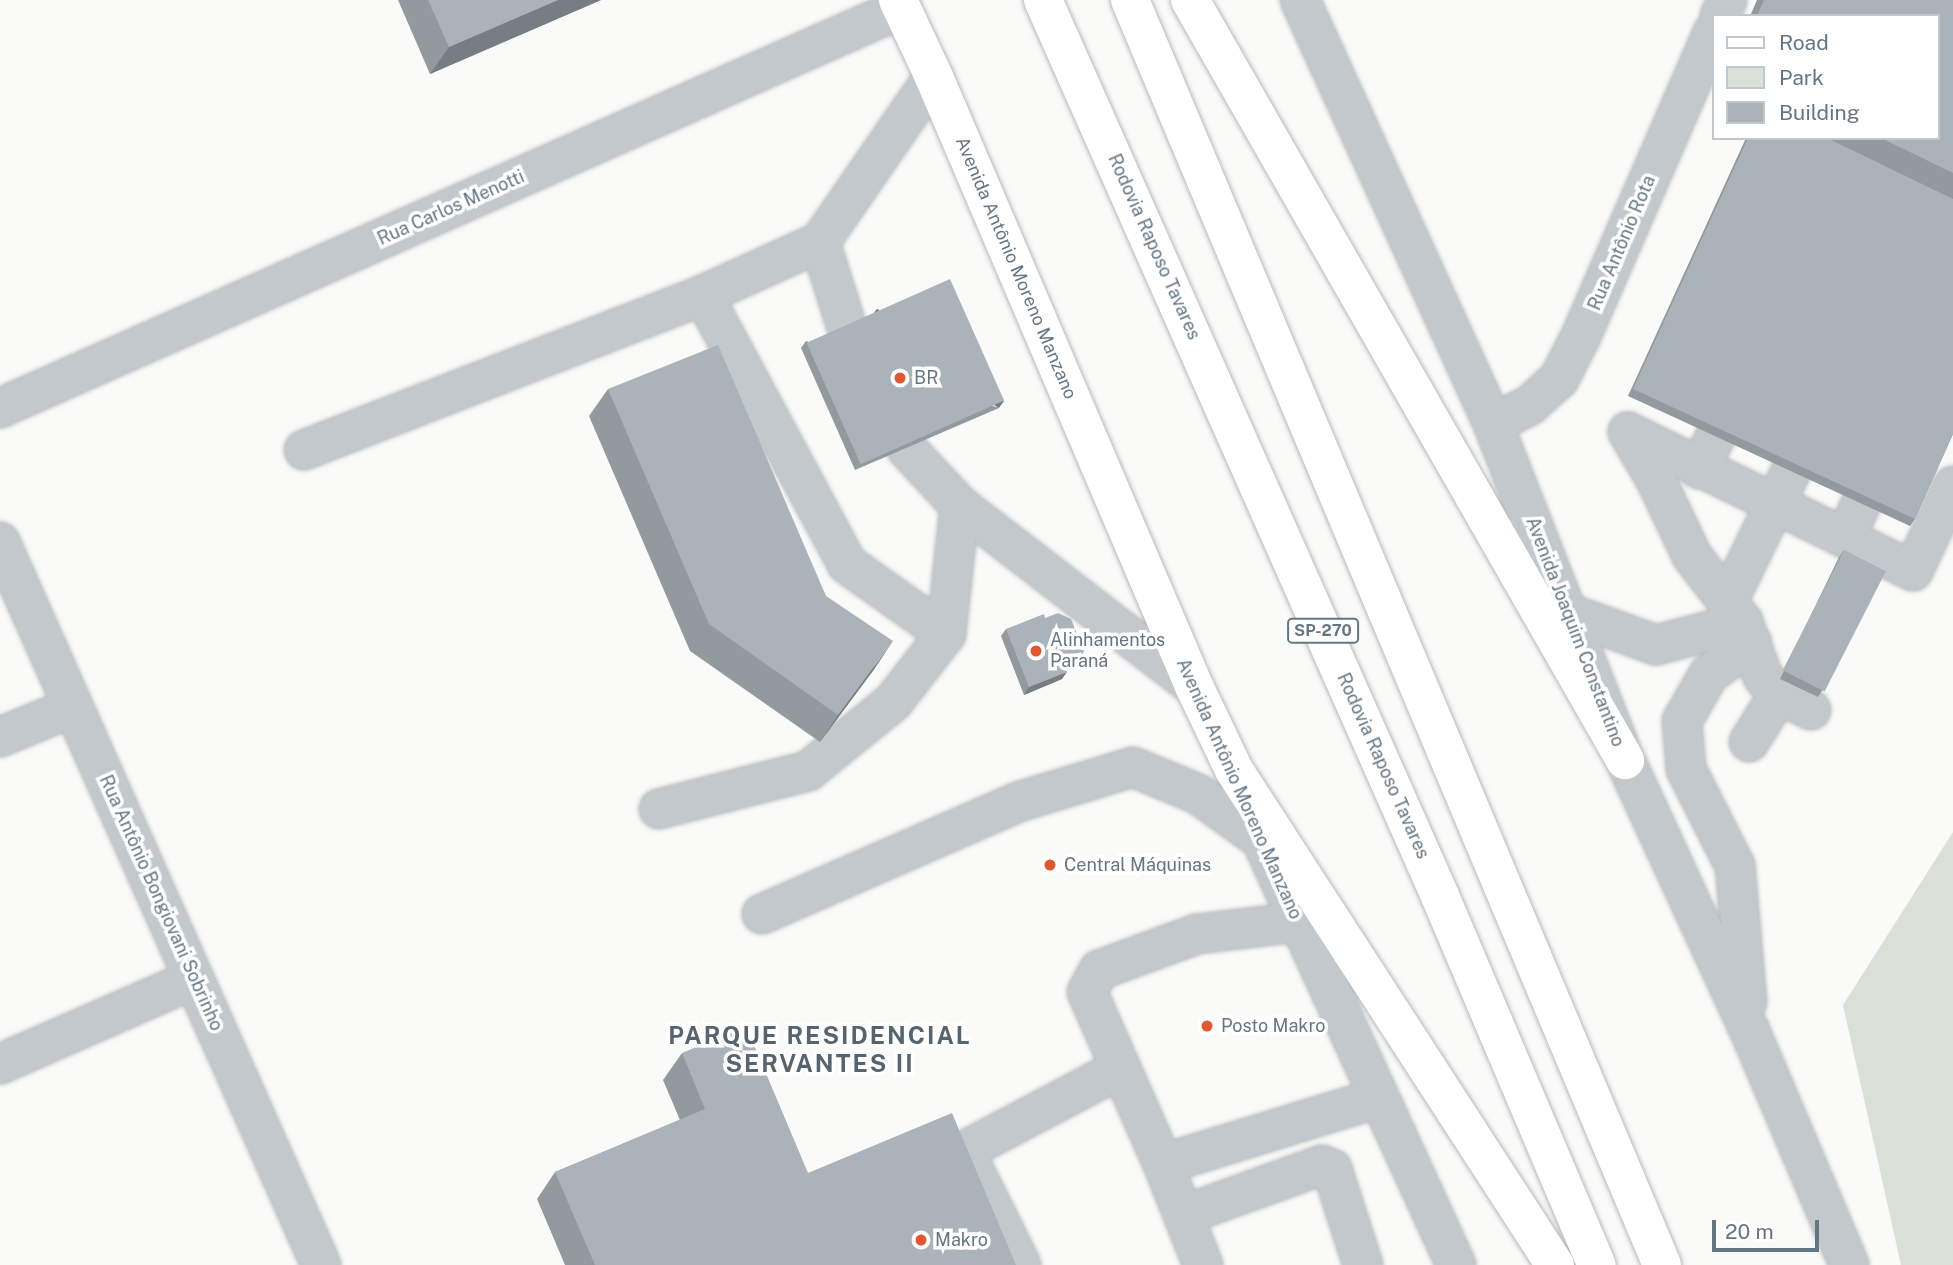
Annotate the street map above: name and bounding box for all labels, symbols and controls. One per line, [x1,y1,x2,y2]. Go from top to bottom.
legend [1712,14,1939,140]
text: Road [1779,30,1829,55]
text: Park [1779,65,1824,90]
text: Building [1779,100,1860,125]
street label: Avenida Antônio Moreno Manzano [951,133,1081,403]
street label: Rodovia Raposo Tavares [1103,151,1205,343]
street label: Rua Carlos Menotti [374,166,528,250]
street label: Rua Antônio Rota [1584,172,1660,314]
place label: BR [914,367,938,389]
marker: BR [892,370,908,386]
street label: Avenida Joaquim Constantino [1521,514,1629,750]
road number: SP-270 [1286,618,1360,644]
place label: Alinhamentos Paraná [1050,630,1165,672]
marker: Alinhamentos Paraná [1028,643,1044,659]
street label: Avenida Antônio Moreno Manzano [1172,655,1306,923]
street label: Rodovia Raposo Tavares [1332,670,1434,862]
street label: Rua Antônio Bongiovani Sobrinho [95,772,227,1034]
place label: Central Máquinas [1064,854,1211,876]
marker: Central Máquinas [1042,857,1058,873]
place label: Posto Makro [1221,1015,1326,1037]
marker: Posto Makro [1199,1018,1215,1034]
district label: PARQUE RESIDENCIAL SERVANTES II [671,1022,969,1078]
scale bar [1715,1206,1822,1250]
text: 20 m [1725,1219,1774,1244]
place label: Makro [935,1229,988,1251]
marker: Makro [913,1232,929,1248]

